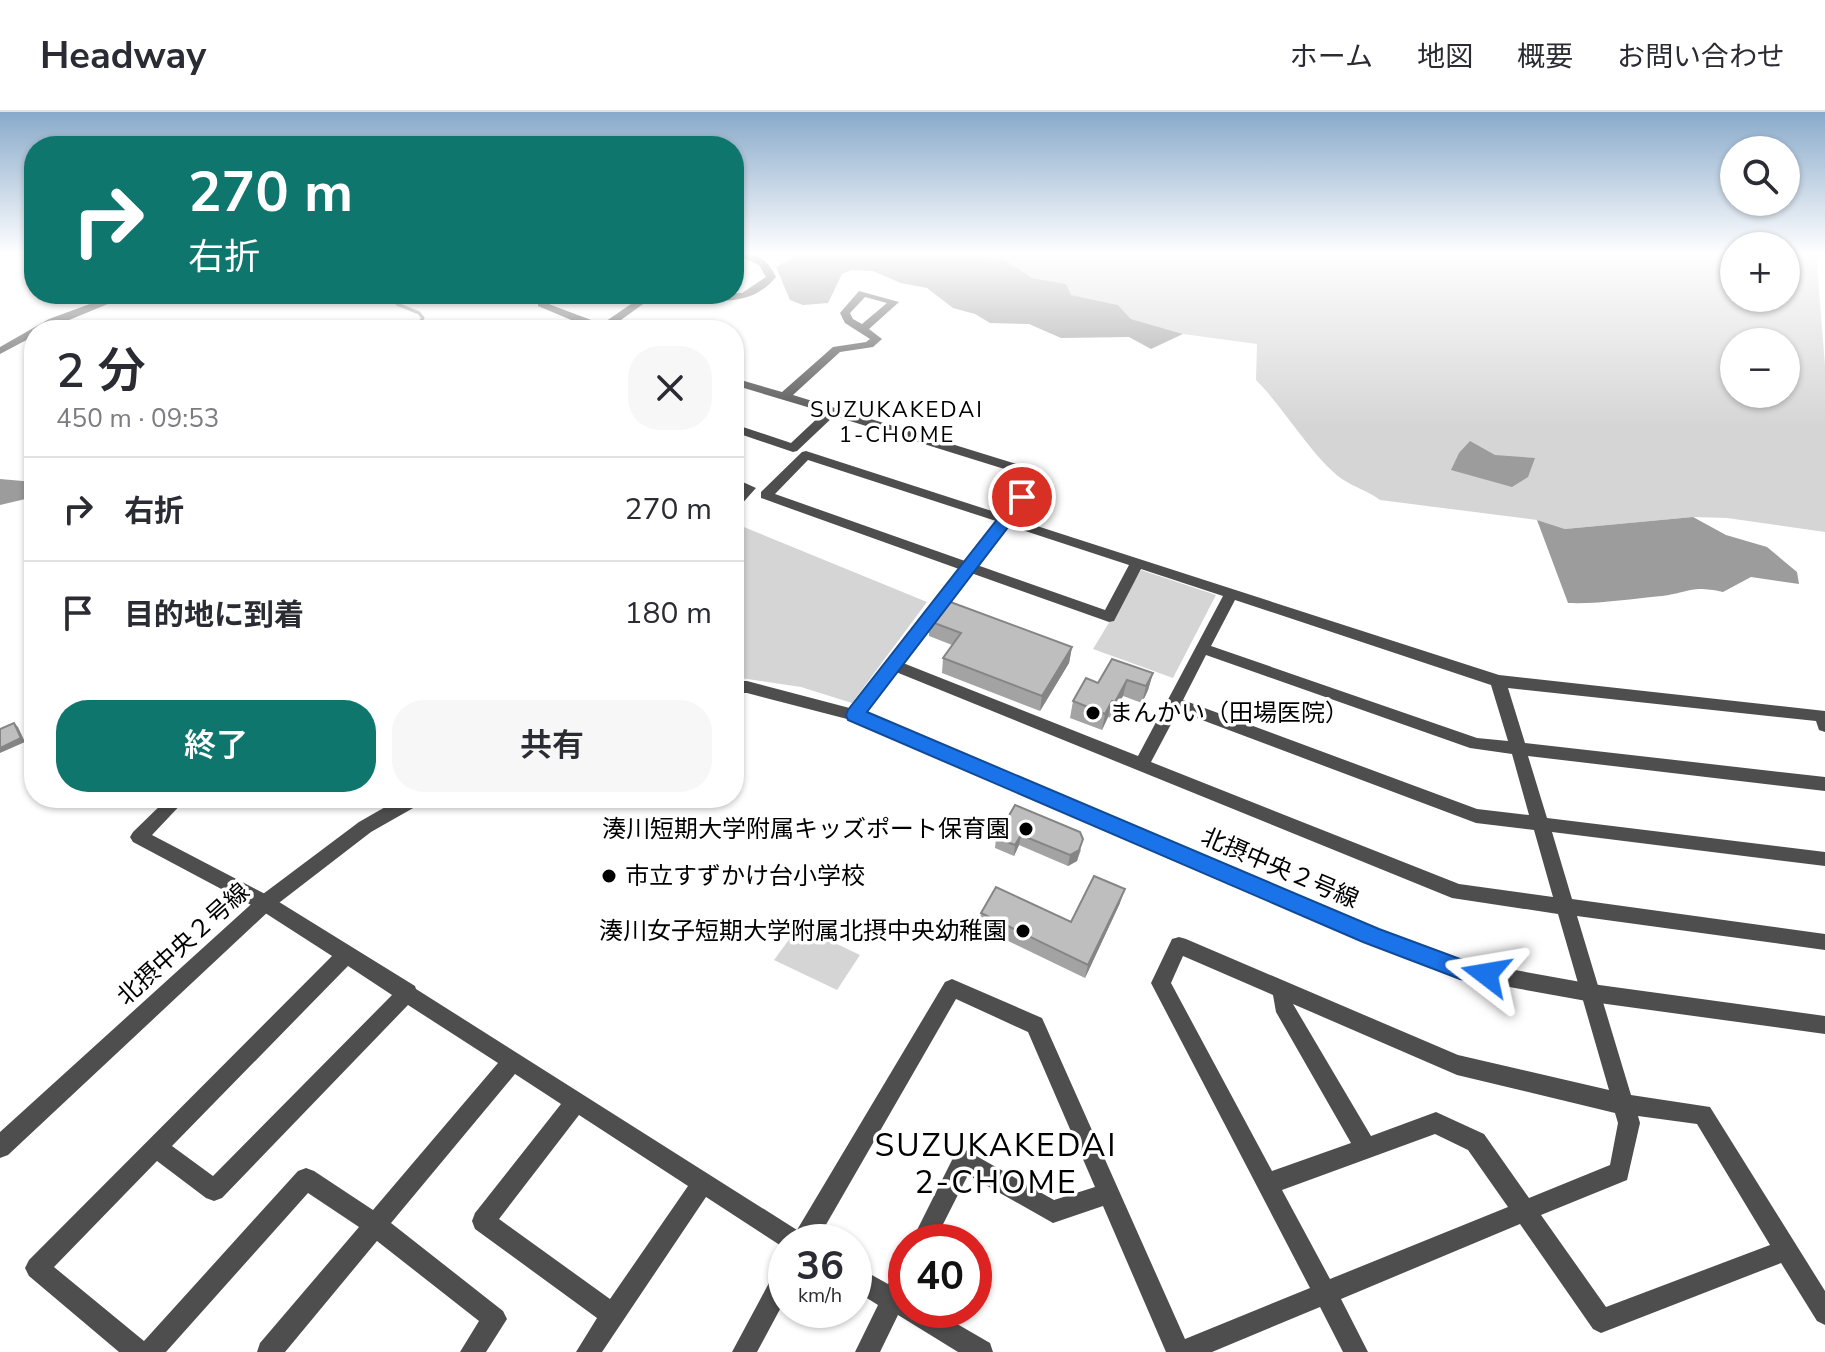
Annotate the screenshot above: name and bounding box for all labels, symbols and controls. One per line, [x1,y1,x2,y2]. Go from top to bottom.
text: Headway [40,30,206,81]
text: ホーム [1290,38,1373,76]
text: 地図 [1417,38,1473,76]
text: 概要 [1517,38,1573,76]
text: お問い合わせ [1617,38,1785,76]
map controls [1720,136,1800,408]
button: search [1720,136,1800,216]
text: 270 m [188,154,353,231]
icon: right [56,168,160,272]
button: + [1720,232,1800,312]
text: 右折 [188,233,260,282]
button: − [1720,328,1800,408]
text: 2 分 [56,338,145,404]
button: close [628,346,712,430]
district label: SUZUKAKEDAI 1-CHOME [810,395,984,450]
text: 450 m · 09:53 [56,401,219,436]
pin [988,463,1056,531]
icon: arrive [1000,475,1044,519]
icon: right [56,487,100,531]
text: 270 m [625,489,712,530]
text: 右折 [124,491,184,532]
icon: arrive [56,591,100,635]
text: 180 m [625,593,712,634]
text: 目的地に到着 [124,595,304,636]
place label: まんかい（田場医院） [1109,697,1349,729]
button: 終了 [56,700,376,792]
button: 共有 [392,700,712,792]
marker: まんかい（田場医院） [1084,704,1102,722]
place label: 湊川短期大学附属キッズポート保育園 [602,813,1010,845]
marker: 湊川短期大学附属キッズポート保育園 [1017,820,1035,838]
street label: 北摂中央２号線 [1196,820,1364,916]
place label: 市立すずかけ台小学校 [625,860,865,892]
marker: 市立すずかけ台小学校 [600,867,618,885]
street label: 北摂中央２号線 [110,876,256,1012]
place label: 湊川女子短期大学附属北摂中央幼稚園 [599,915,1007,947]
marker: 湊川女子短期大学附属北摂中央幼稚園 [1014,922,1032,940]
position arrow [1444,932,1528,1016]
district label: SUZUKAKEDAI 2-CHOME [874,1124,1118,1204]
speed limit sign: 40 [888,1224,992,1328]
text: 36 [796,1239,844,1293]
text: km/h [798,1282,842,1309]

